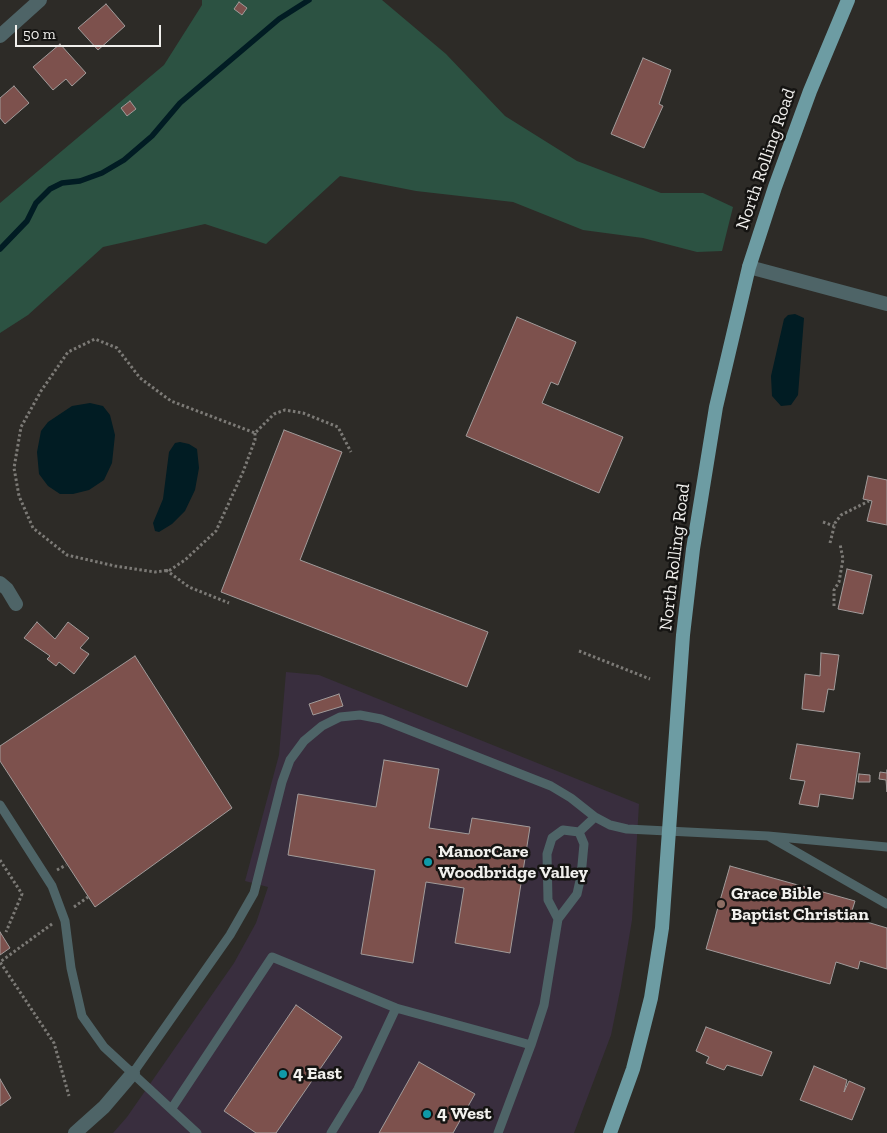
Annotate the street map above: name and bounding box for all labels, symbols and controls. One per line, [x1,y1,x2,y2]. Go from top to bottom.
scale bar [18,15,164,47]
text: 50 m [23,25,56,43]
street label: North Rolling Road [732,85,800,233]
street label: North Rolling Road [655,482,695,632]
place label: ManorCare Woodbridge Valley [438,841,588,884]
marker: ManorCare Woodbridge Valley [422,856,434,868]
place label: Grace Bible Baptist Christian [731,883,869,926]
marker: Grace Bible Baptist Christian [715,898,727,910]
place label: 4 East [293,1063,342,1085]
marker: 4 East [277,1068,289,1080]
place label: 4 West [437,1103,491,1125]
marker: 4 West [421,1108,433,1120]

